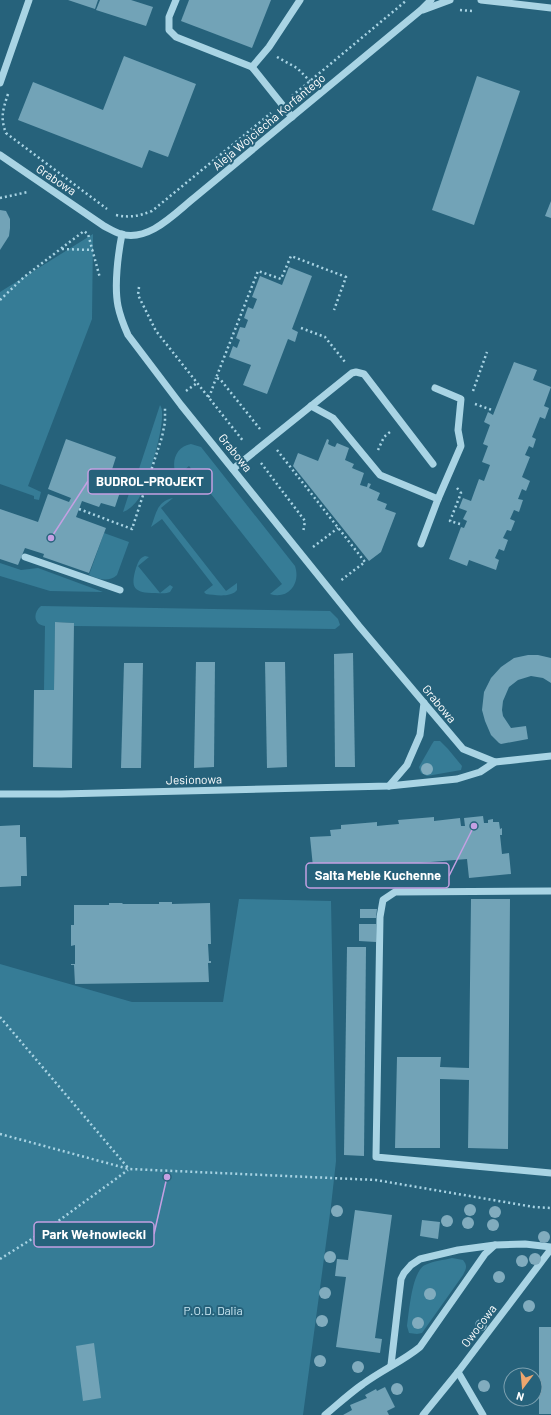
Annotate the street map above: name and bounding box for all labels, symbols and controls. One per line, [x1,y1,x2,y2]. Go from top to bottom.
street label: Aleja Wojciecha Korfantego [209,70,328,172]
street label: Grabowa [34,161,79,198]
street label: Grabowa [216,430,255,474]
callout: BUDROL-PROJEKT [88,469,212,494]
text: BUDROL-PROJEKT [96,473,204,489]
street label: Grabowa [420,682,460,725]
street label: Jesionowa [166,772,222,786]
callout: Salta Meble Kuchenne [306,863,449,888]
text: Salta Meble Kuchenne [315,867,441,883]
callout: Park Wełnowiecki [34,1222,154,1247]
text: Park Wełnowiecki [42,1226,146,1242]
street label: Owocowa [458,1301,499,1349]
park label: P.O.D. Dalia [183,1303,243,1317]
north arrow [503,1367,543,1407]
text: N [515,1390,525,1404]

